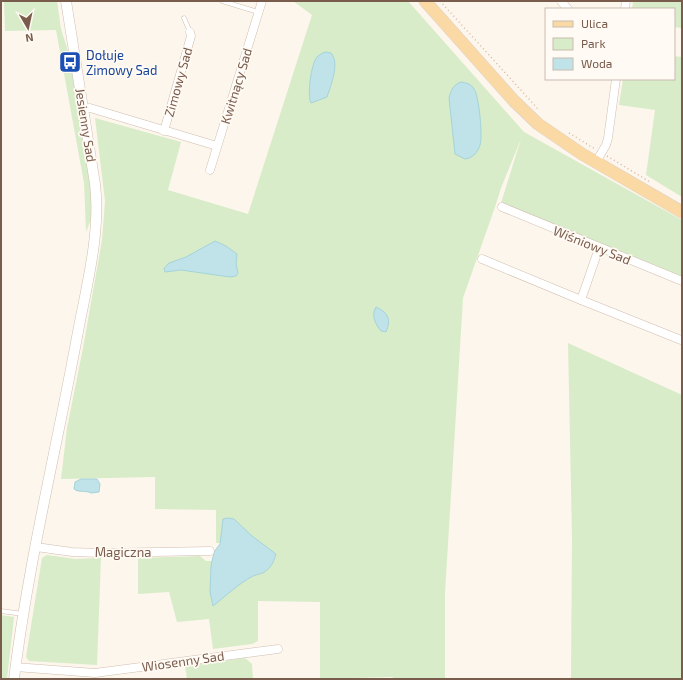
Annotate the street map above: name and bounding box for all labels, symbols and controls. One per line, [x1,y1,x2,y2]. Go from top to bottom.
north arrow [8,8,48,48]
legend [545,8,675,80]
text: Ulica [581,16,608,30]
text: N [25,31,35,45]
text: Park [581,36,606,50]
street label: Zimowy Sad [160,45,196,119]
street label: Kwitnący Sad [217,46,255,126]
place label: Dołuje Zimowy Sad [86,47,157,78]
bus stop icon: Dołuje Zimowy Sad [57,49,83,75]
text: Woda [581,56,612,70]
street label: Jesienny Sad [72,87,100,163]
street label: Wiśniowy Sad [551,222,633,268]
street label: Magiczna [95,544,151,560]
street label: Wiosenny Sad [141,647,225,675]

